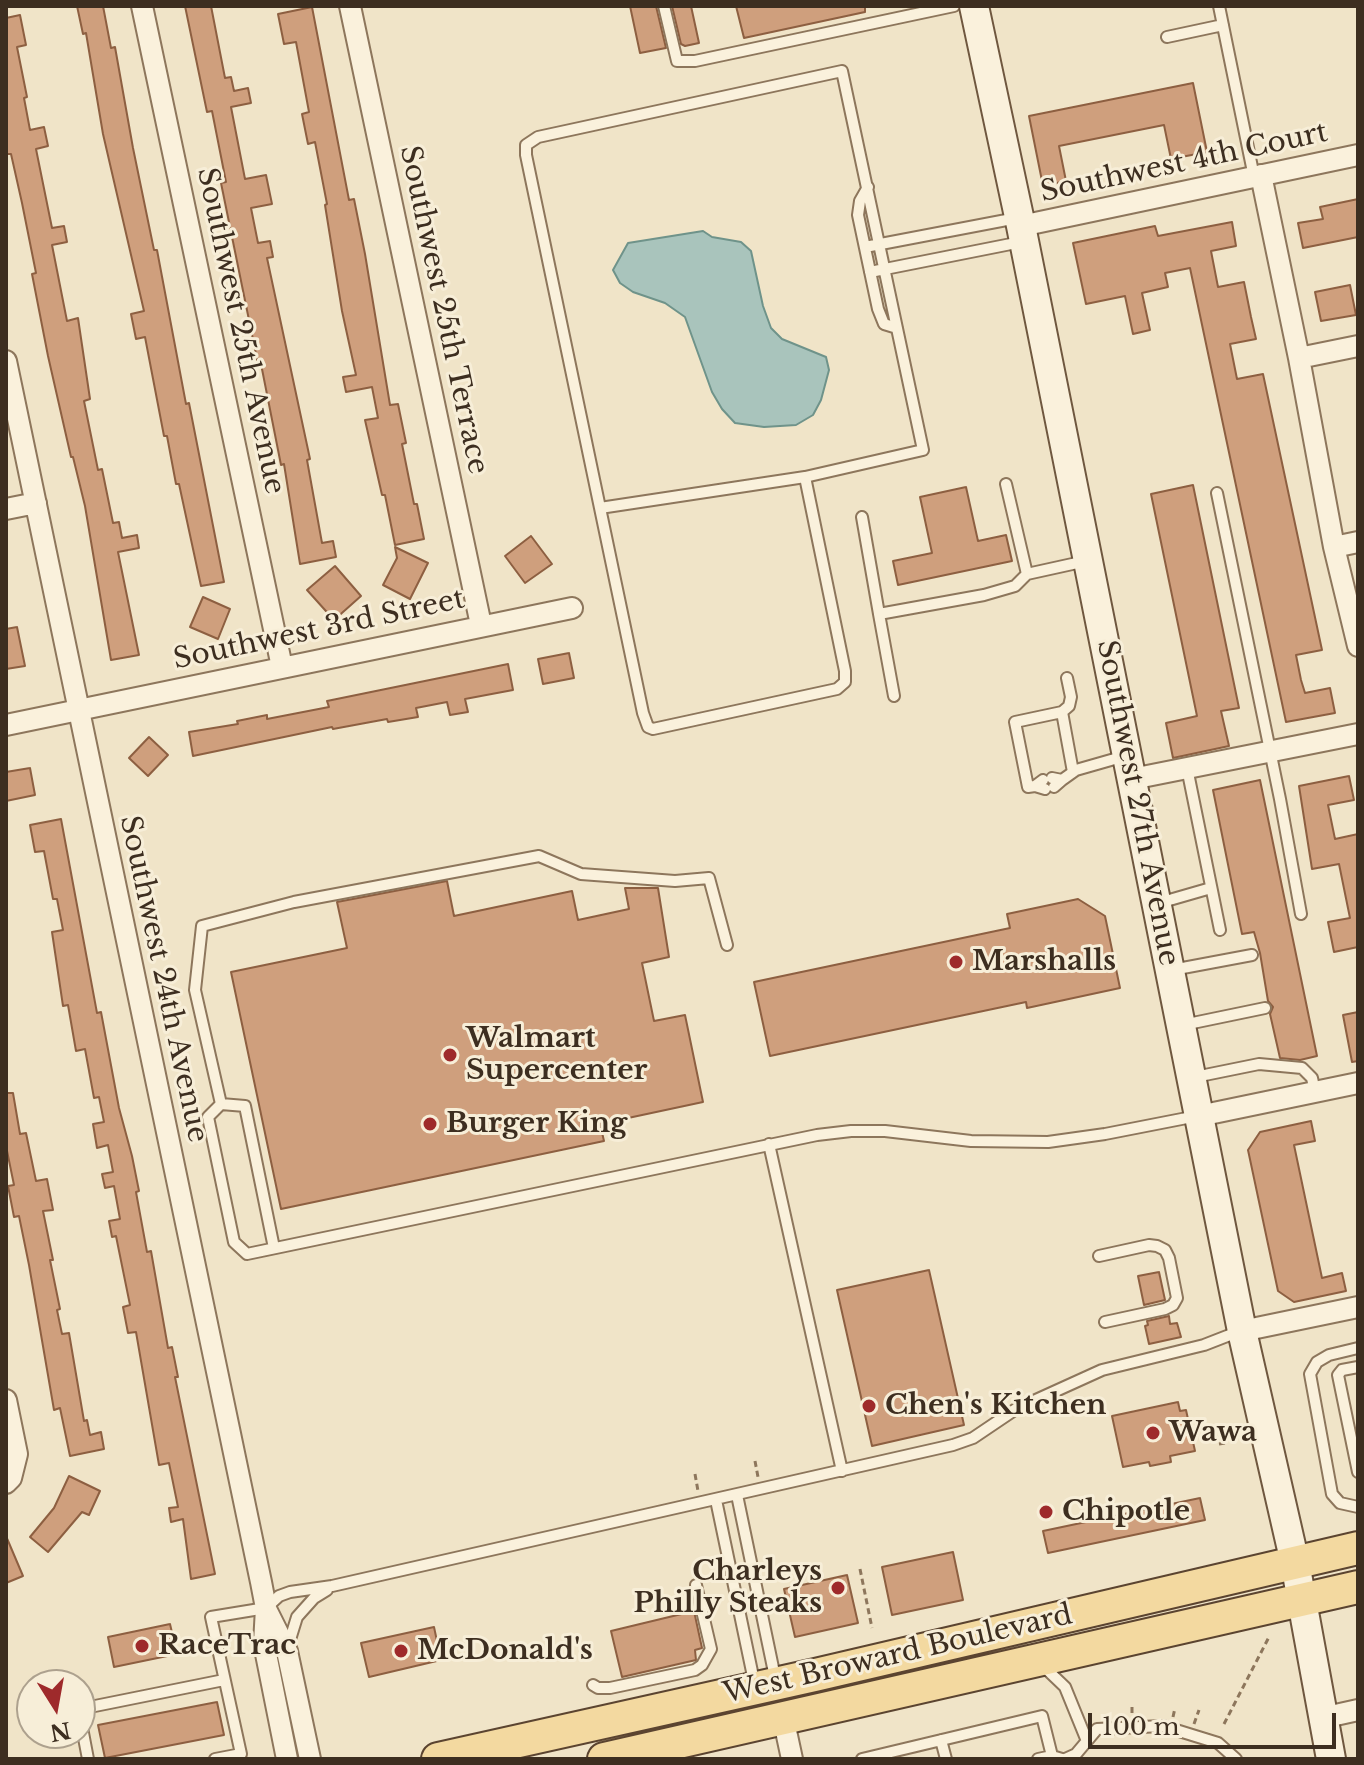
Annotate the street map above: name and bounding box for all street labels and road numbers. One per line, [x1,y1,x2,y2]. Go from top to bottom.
street label: Southwest 4th Court [1037,116,1331,210]
street label: Southwest 25th Terrace [392,143,494,477]
street label: Southwest 25th Avenue [189,165,291,497]
street label: Southwest 3rd Street [170,583,468,677]
street label: Southwest 27th Avenue [1089,637,1185,969]
street label: Southwest 24th Avenue [112,812,214,1146]
street label: West Broward Boulevard [720,1598,1076,1712]

